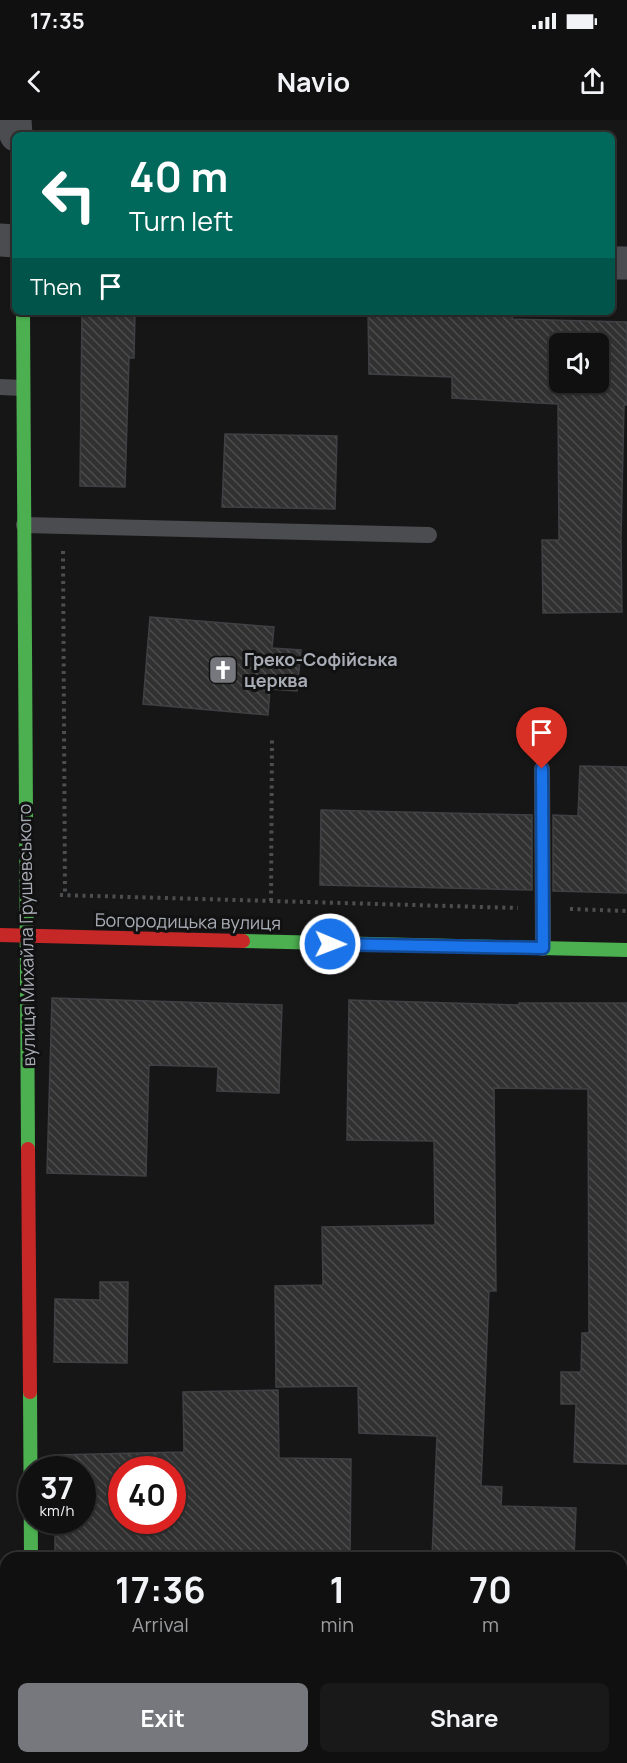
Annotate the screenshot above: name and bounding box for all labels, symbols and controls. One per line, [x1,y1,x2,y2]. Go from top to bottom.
text: 17:35 [30,6,85,36]
text: Navio [277,63,350,100]
icon: back [18,65,51,98]
icon: share [576,65,609,98]
text: 40 m [129,147,228,205]
icon: left [30,156,108,234]
text: Turn left [129,202,233,239]
icon: arrive [94,270,127,303]
text: Then [30,272,82,302]
map controls [549,333,609,393]
button: sound [549,333,609,393]
place label: Греко-Софійська церква [244,647,398,692]
church icon: Греко-Софійська церква [207,654,239,686]
pin [516,707,567,769]
icon: arrive [525,716,558,749]
street label: вулиця Михайла Грушевського [12,803,40,1067]
street label: Богородицька вулиця [95,907,281,935]
position arrow [298,912,362,976]
speed limit sign: 40 [108,1456,186,1534]
text: 37 [40,1467,74,1508]
text: km/h [40,1500,74,1521]
text: 17:36 [115,1565,206,1614]
text: 1 [329,1565,345,1614]
text: 70 [469,1565,512,1614]
text: Arrival [132,1611,189,1638]
text: min [321,1611,354,1638]
text: m [482,1611,499,1638]
button: Exit [18,1683,308,1752]
button: Share [320,1683,609,1752]

